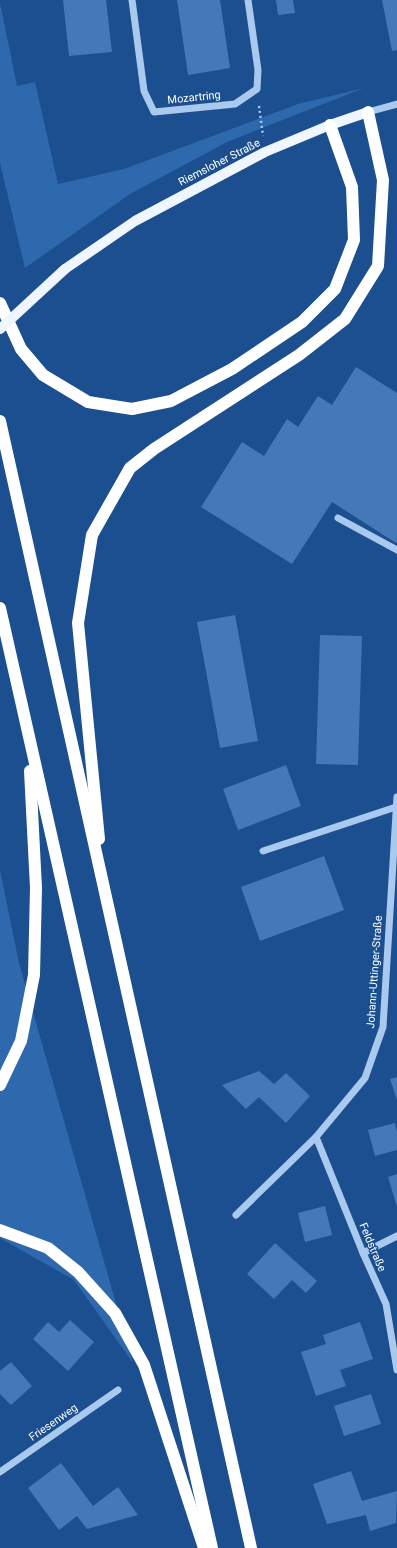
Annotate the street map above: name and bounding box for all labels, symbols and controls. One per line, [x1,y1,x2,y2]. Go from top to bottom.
street label: Mozartring [167,88,221,107]
street label: Riemsloher Straße [176,136,262,189]
street label: Johann-Uttinger-Straße [364,915,385,1029]
street label: Feldstraße [356,1221,389,1274]
street label: Friesenweg [27,1401,80,1444]

